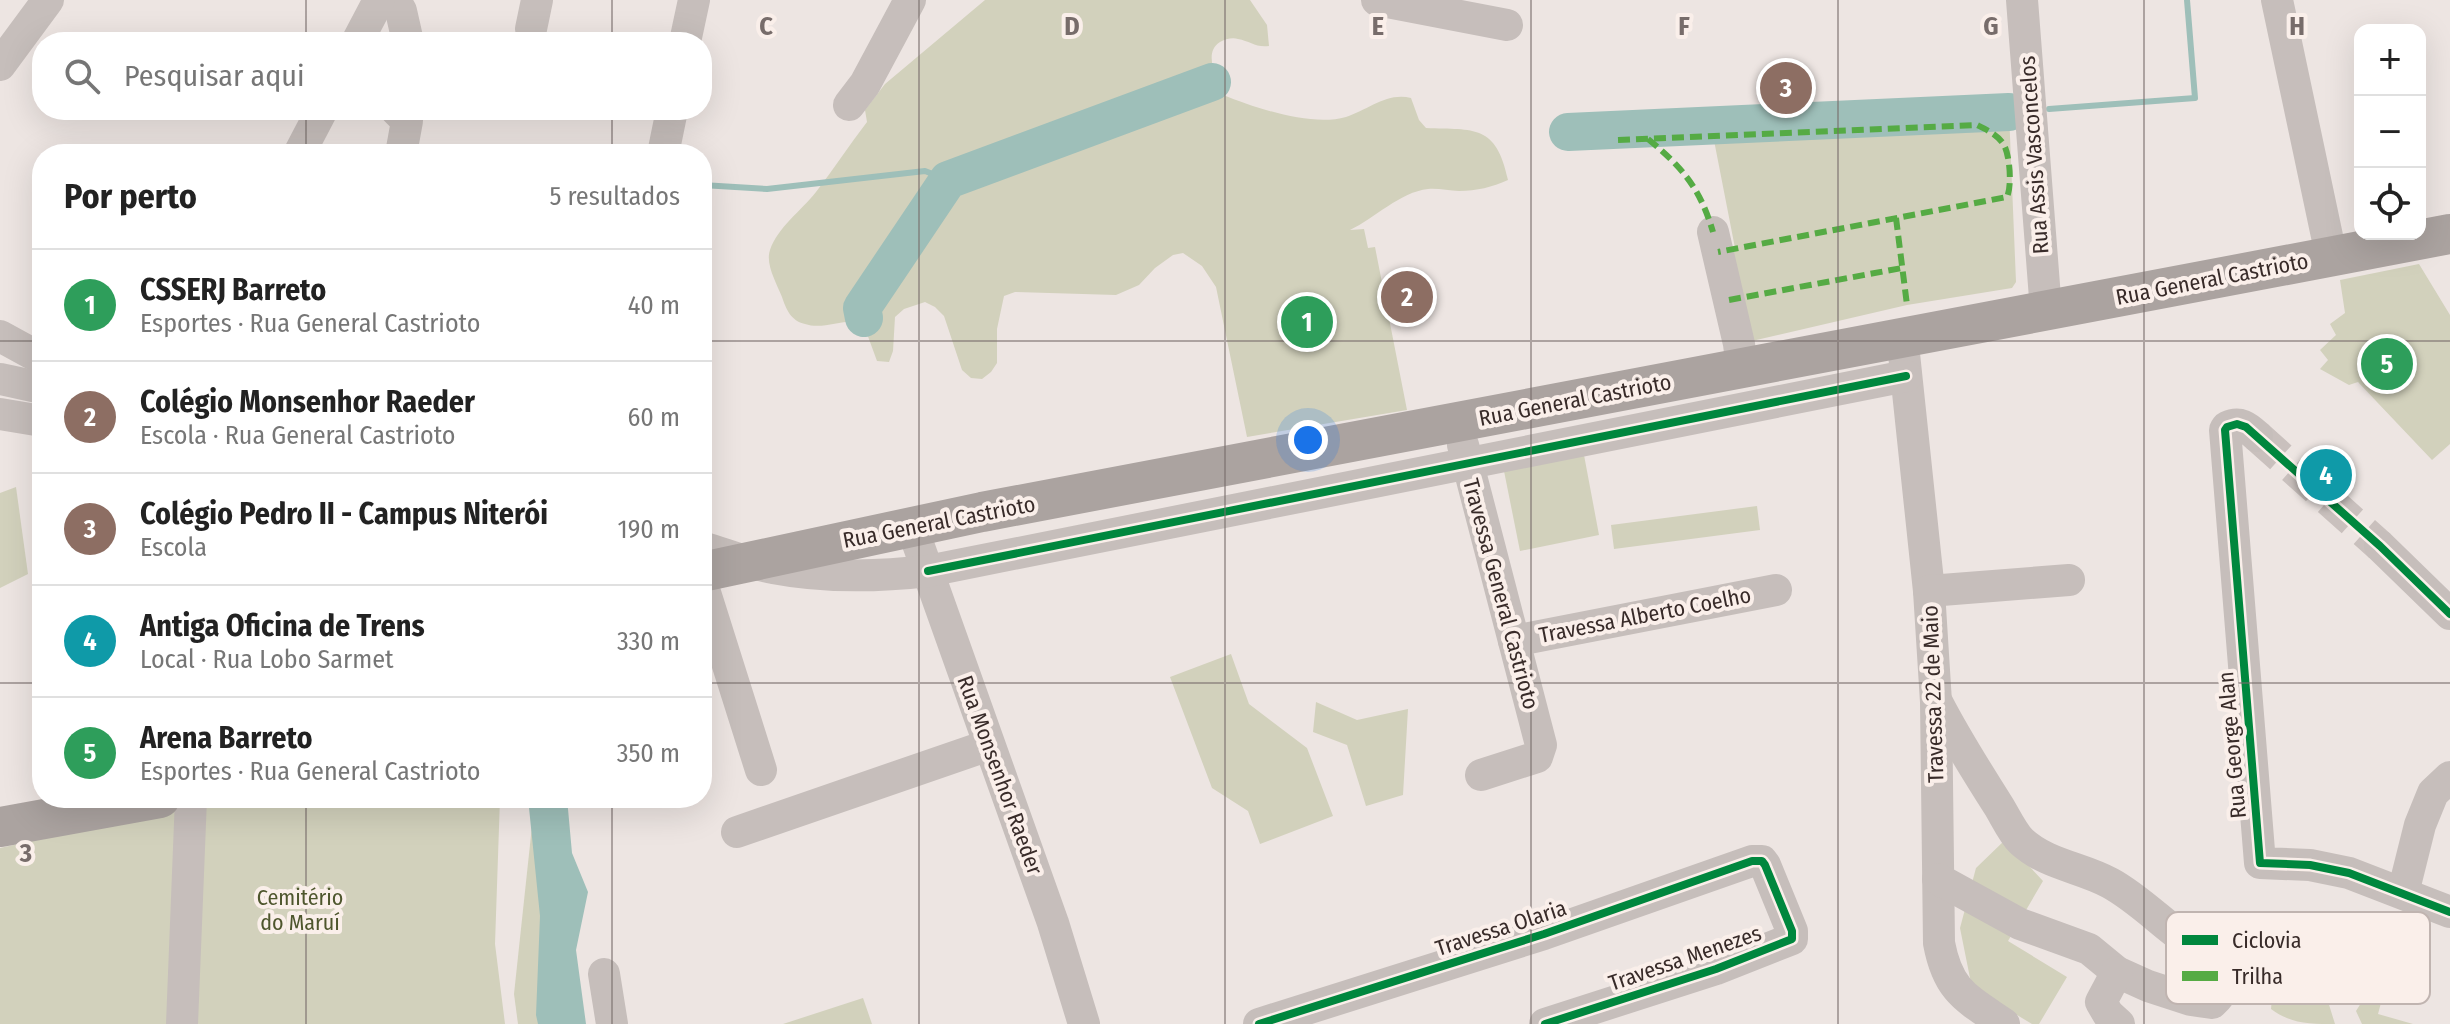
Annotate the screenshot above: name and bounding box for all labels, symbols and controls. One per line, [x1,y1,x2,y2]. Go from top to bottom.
text: C [759,11,773,42]
text: D [1064,11,1080,42]
text: E [1372,11,1384,42]
text: F [1678,11,1690,42]
text: G [1983,11,1999,42]
text: H [2289,11,2305,42]
map controls [2354,24,2426,240]
button: + [2354,24,2426,96]
search box [32,32,712,120]
icon: search [60,54,104,98]
street label: Rua Assis Vasconcelos [2014,55,2054,255]
text: Pesquisar aqui [124,58,305,94]
pin: 3 [1760,58,1812,118]
button: − [2354,96,2426,168]
button: locate [2354,168,2426,240]
text: Por perto [64,176,197,217]
text: 5 resultados [549,181,680,212]
street label: Rua General Castrioto [2114,247,2310,311]
pin: 2 [1381,267,1433,327]
text: CSSERJ Barreto [140,272,326,308]
text: 1 [85,290,96,321]
text: 40 m [628,290,680,321]
pin: 1 [1281,292,1333,352]
text: Esportes · Rua General Castrioto [140,308,480,339]
pin: 5 [2361,334,2413,394]
street label: Rua General Castrioto [1477,368,1673,432]
text: Colégio Monsenhor Raeder [140,384,475,420]
text: 2 [84,402,96,433]
text: 60 m [627,402,680,433]
text: Escola · Rua General Castrioto [140,420,456,451]
your location [1288,420,1328,460]
pin: 4 [2300,445,2352,505]
street label: Travessa General Castrioto [1457,476,1545,712]
street label: Rua General Castrioto [841,490,1037,554]
text: Colégio Pedro II - Campus Niterói [140,496,548,532]
text: 3 [84,514,96,545]
text: 190 m [618,514,680,545]
text: Escola [140,532,207,563]
street label: Travessa Alberto Coelho [1537,581,1753,649]
street label: Travessa 22 de Maio [1916,605,1950,783]
text: Antiga Oficina de Trens [140,608,425,644]
text: 4 [83,626,97,657]
text: 330 m [617,626,680,657]
text: Local · Rua Lobo Sarmet [140,644,393,675]
street label: Rua George Alan [2212,670,2252,820]
street label: Rua Monsenhor Raeder [951,672,1049,879]
text: Arena Barreto [140,720,313,756]
text: 5 [84,738,96,769]
text: 350 m [617,738,680,769]
text: Esportes · Rua General Castrioto [140,756,480,787]
text: 3 [19,838,32,869]
park label: Cemitério do Maruí [257,884,343,936]
street label: Travessa Olaria [1432,894,1570,962]
legend [2166,912,2430,1004]
street label: Travessa Menezes [1605,919,1765,997]
text: Ciclovia [2232,927,2301,954]
text: Trilha [2232,963,2283,990]

